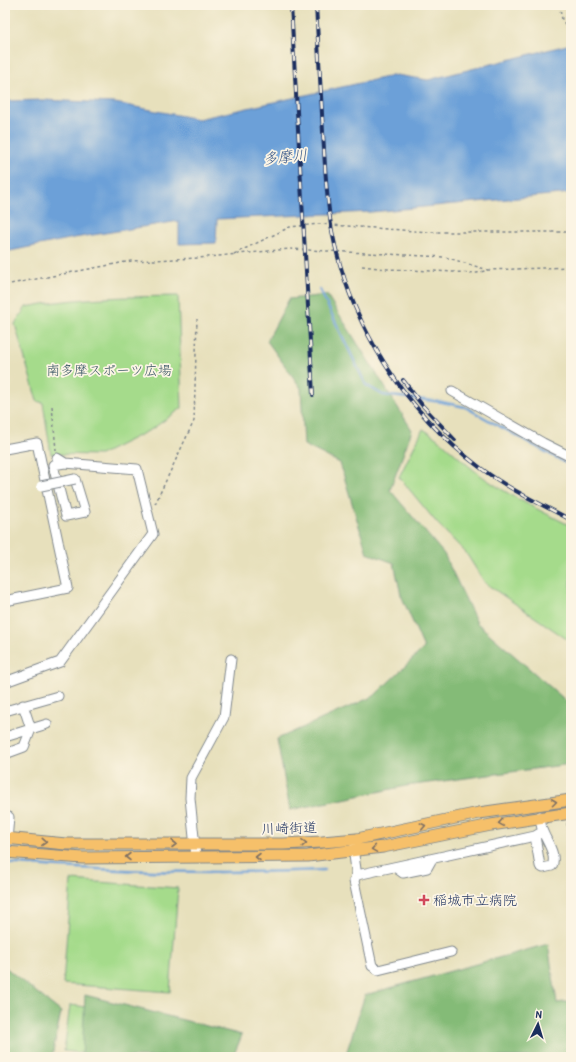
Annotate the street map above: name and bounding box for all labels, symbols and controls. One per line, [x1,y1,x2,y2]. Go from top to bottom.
water label: 多摩川 [261,144,308,169]
park label: 南多摩スポーツ広場 [46,360,172,379]
one-way arrow [551,798,557,807]
street label: 川崎街道 [261,817,317,838]
one-way arrow [498,818,504,827]
one-way arrow [419,822,426,830]
one-way arrow [41,838,47,847]
one-way arrow [301,839,307,847]
one-way arrow [171,840,177,848]
one-way arrow [371,844,377,853]
one-way arrow [125,853,131,861]
one-way arrow [255,853,261,861]
place label: 稲城市立病院 [433,890,517,909]
marker: 稲城市立病院 [418,894,430,906]
north arrow [518,1004,558,1044]
text: N [535,1007,543,1021]

